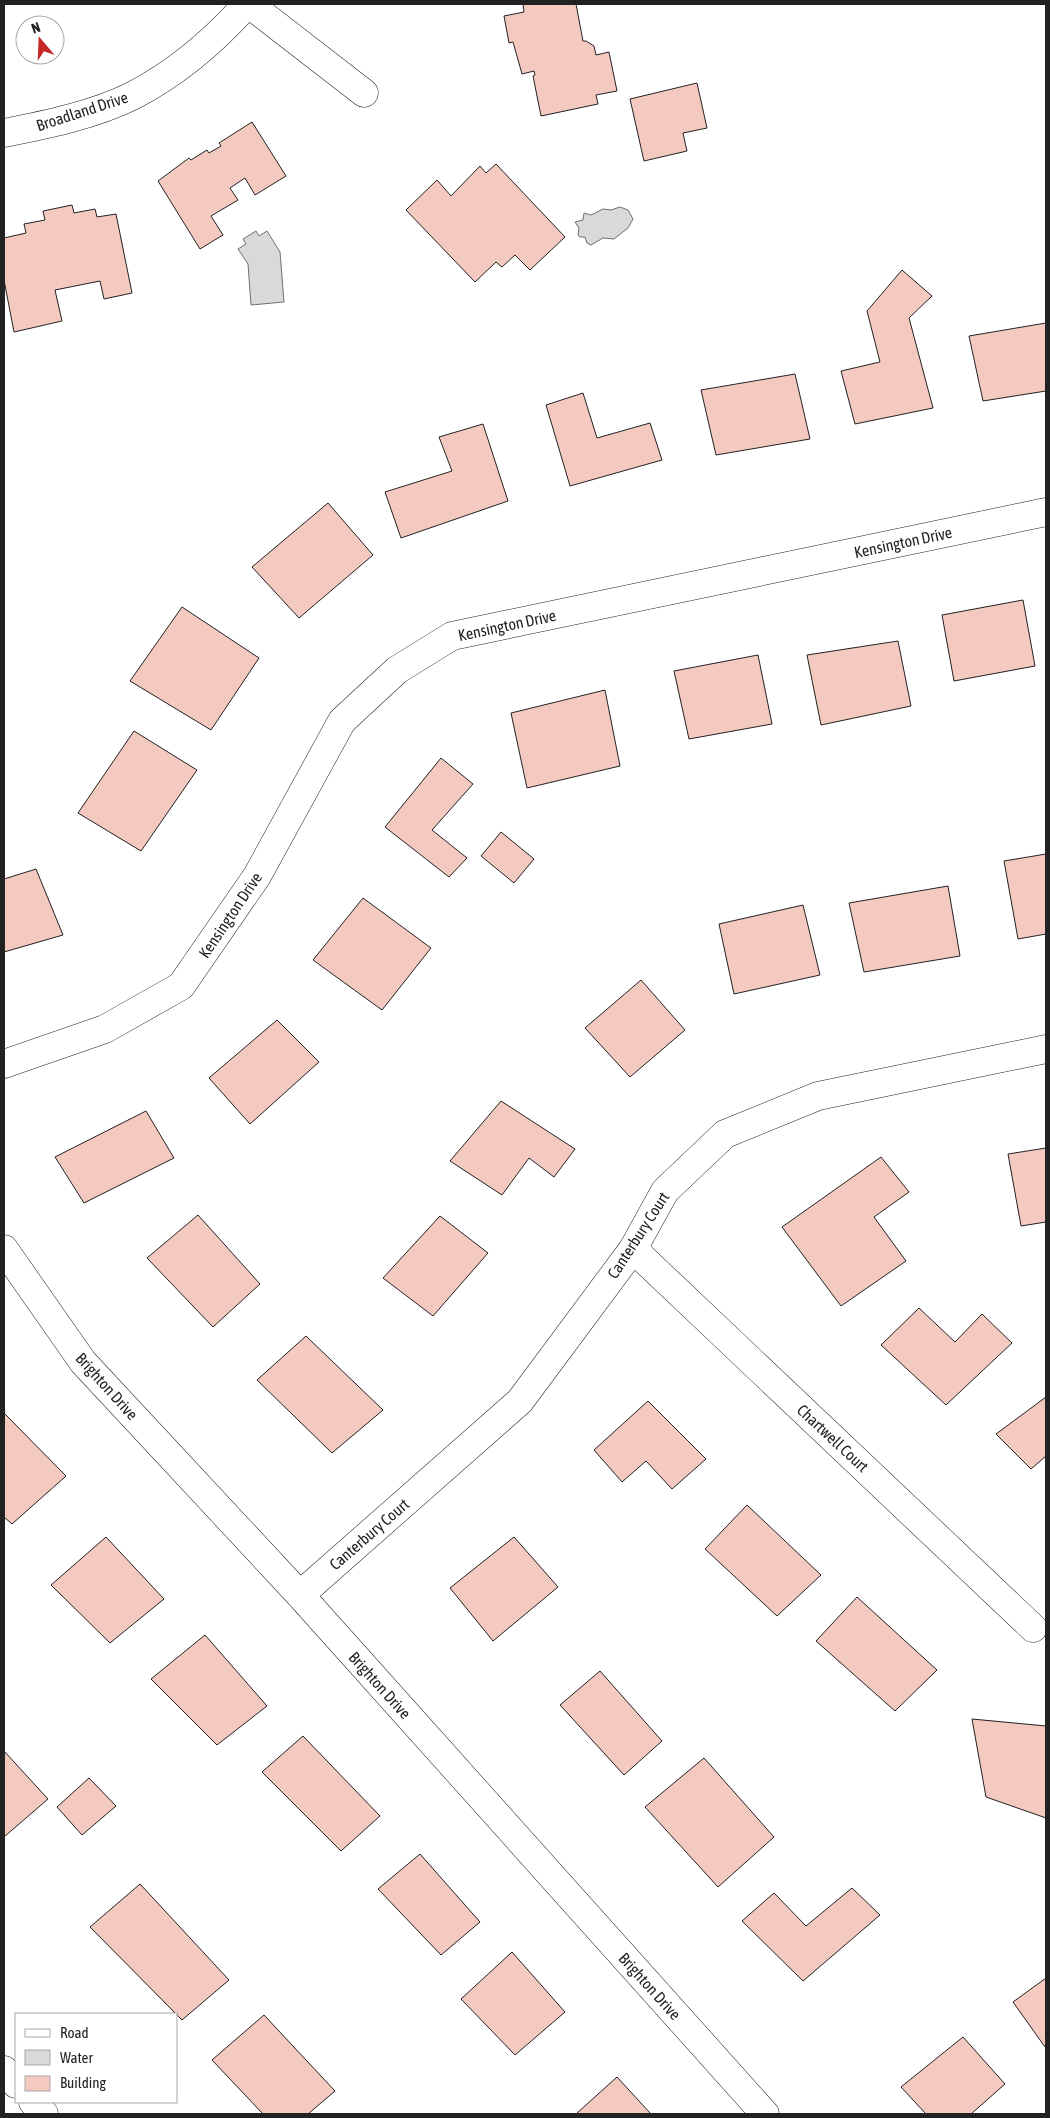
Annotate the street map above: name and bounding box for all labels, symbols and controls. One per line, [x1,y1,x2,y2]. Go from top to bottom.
north arrow [15,15,65,65]
text: N [29,19,42,37]
street label: Broadland Drive [34,88,130,134]
street label: Kensington Drive [852,523,954,562]
street label: Kensington Drive [456,606,558,645]
street label: Kensington Drive [195,869,266,962]
street label: Canterbury Court [603,1188,674,1282]
street label: Brighton Drive [72,1349,142,1424]
street label: Chartwell Court [794,1401,873,1476]
street label: Canterbury Court [326,1494,413,1574]
street label: Brighton Drive [345,1648,415,1723]
street label: Brighton Drive [615,1949,685,2024]
legend [15,2013,178,2103]
text: Road [60,2024,89,2041]
text: Water [60,2049,93,2066]
text: Building [60,2074,106,2091]

